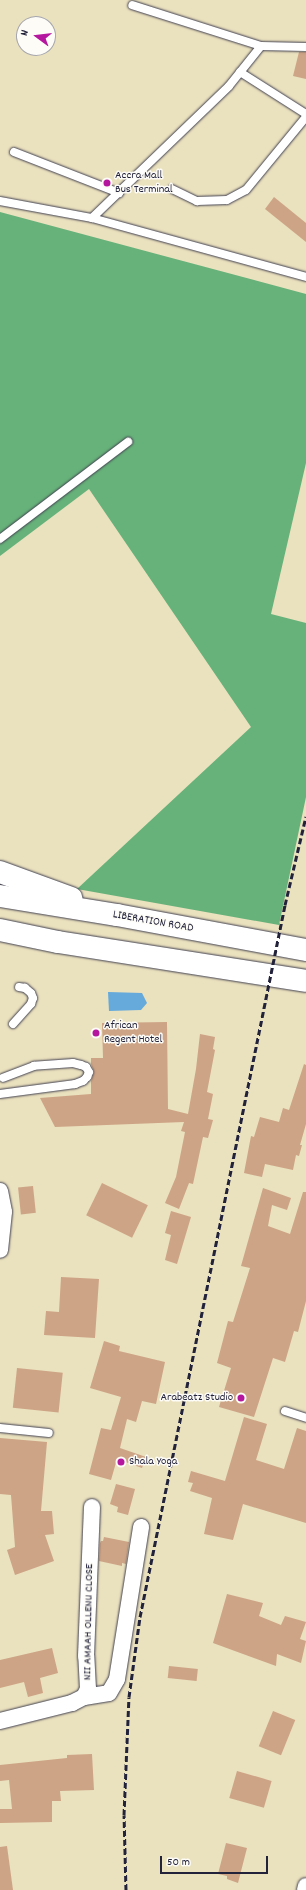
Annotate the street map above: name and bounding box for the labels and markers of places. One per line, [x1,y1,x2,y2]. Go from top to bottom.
place label: Accra Mall Bus Terminal [115,169,173,197]
marker: Accra Mall Bus Terminal [102,178,112,188]
place label: African Regent Hotel [104,1019,162,1047]
marker: African Regent Hotel [91,1028,101,1038]
place label: Arabeatz Studio [160,1391,233,1405]
marker: Arabeatz Studio [236,1393,246,1403]
place label: Shala Yoga [129,1455,177,1469]
marker: Shala Yoga [116,1457,126,1467]

